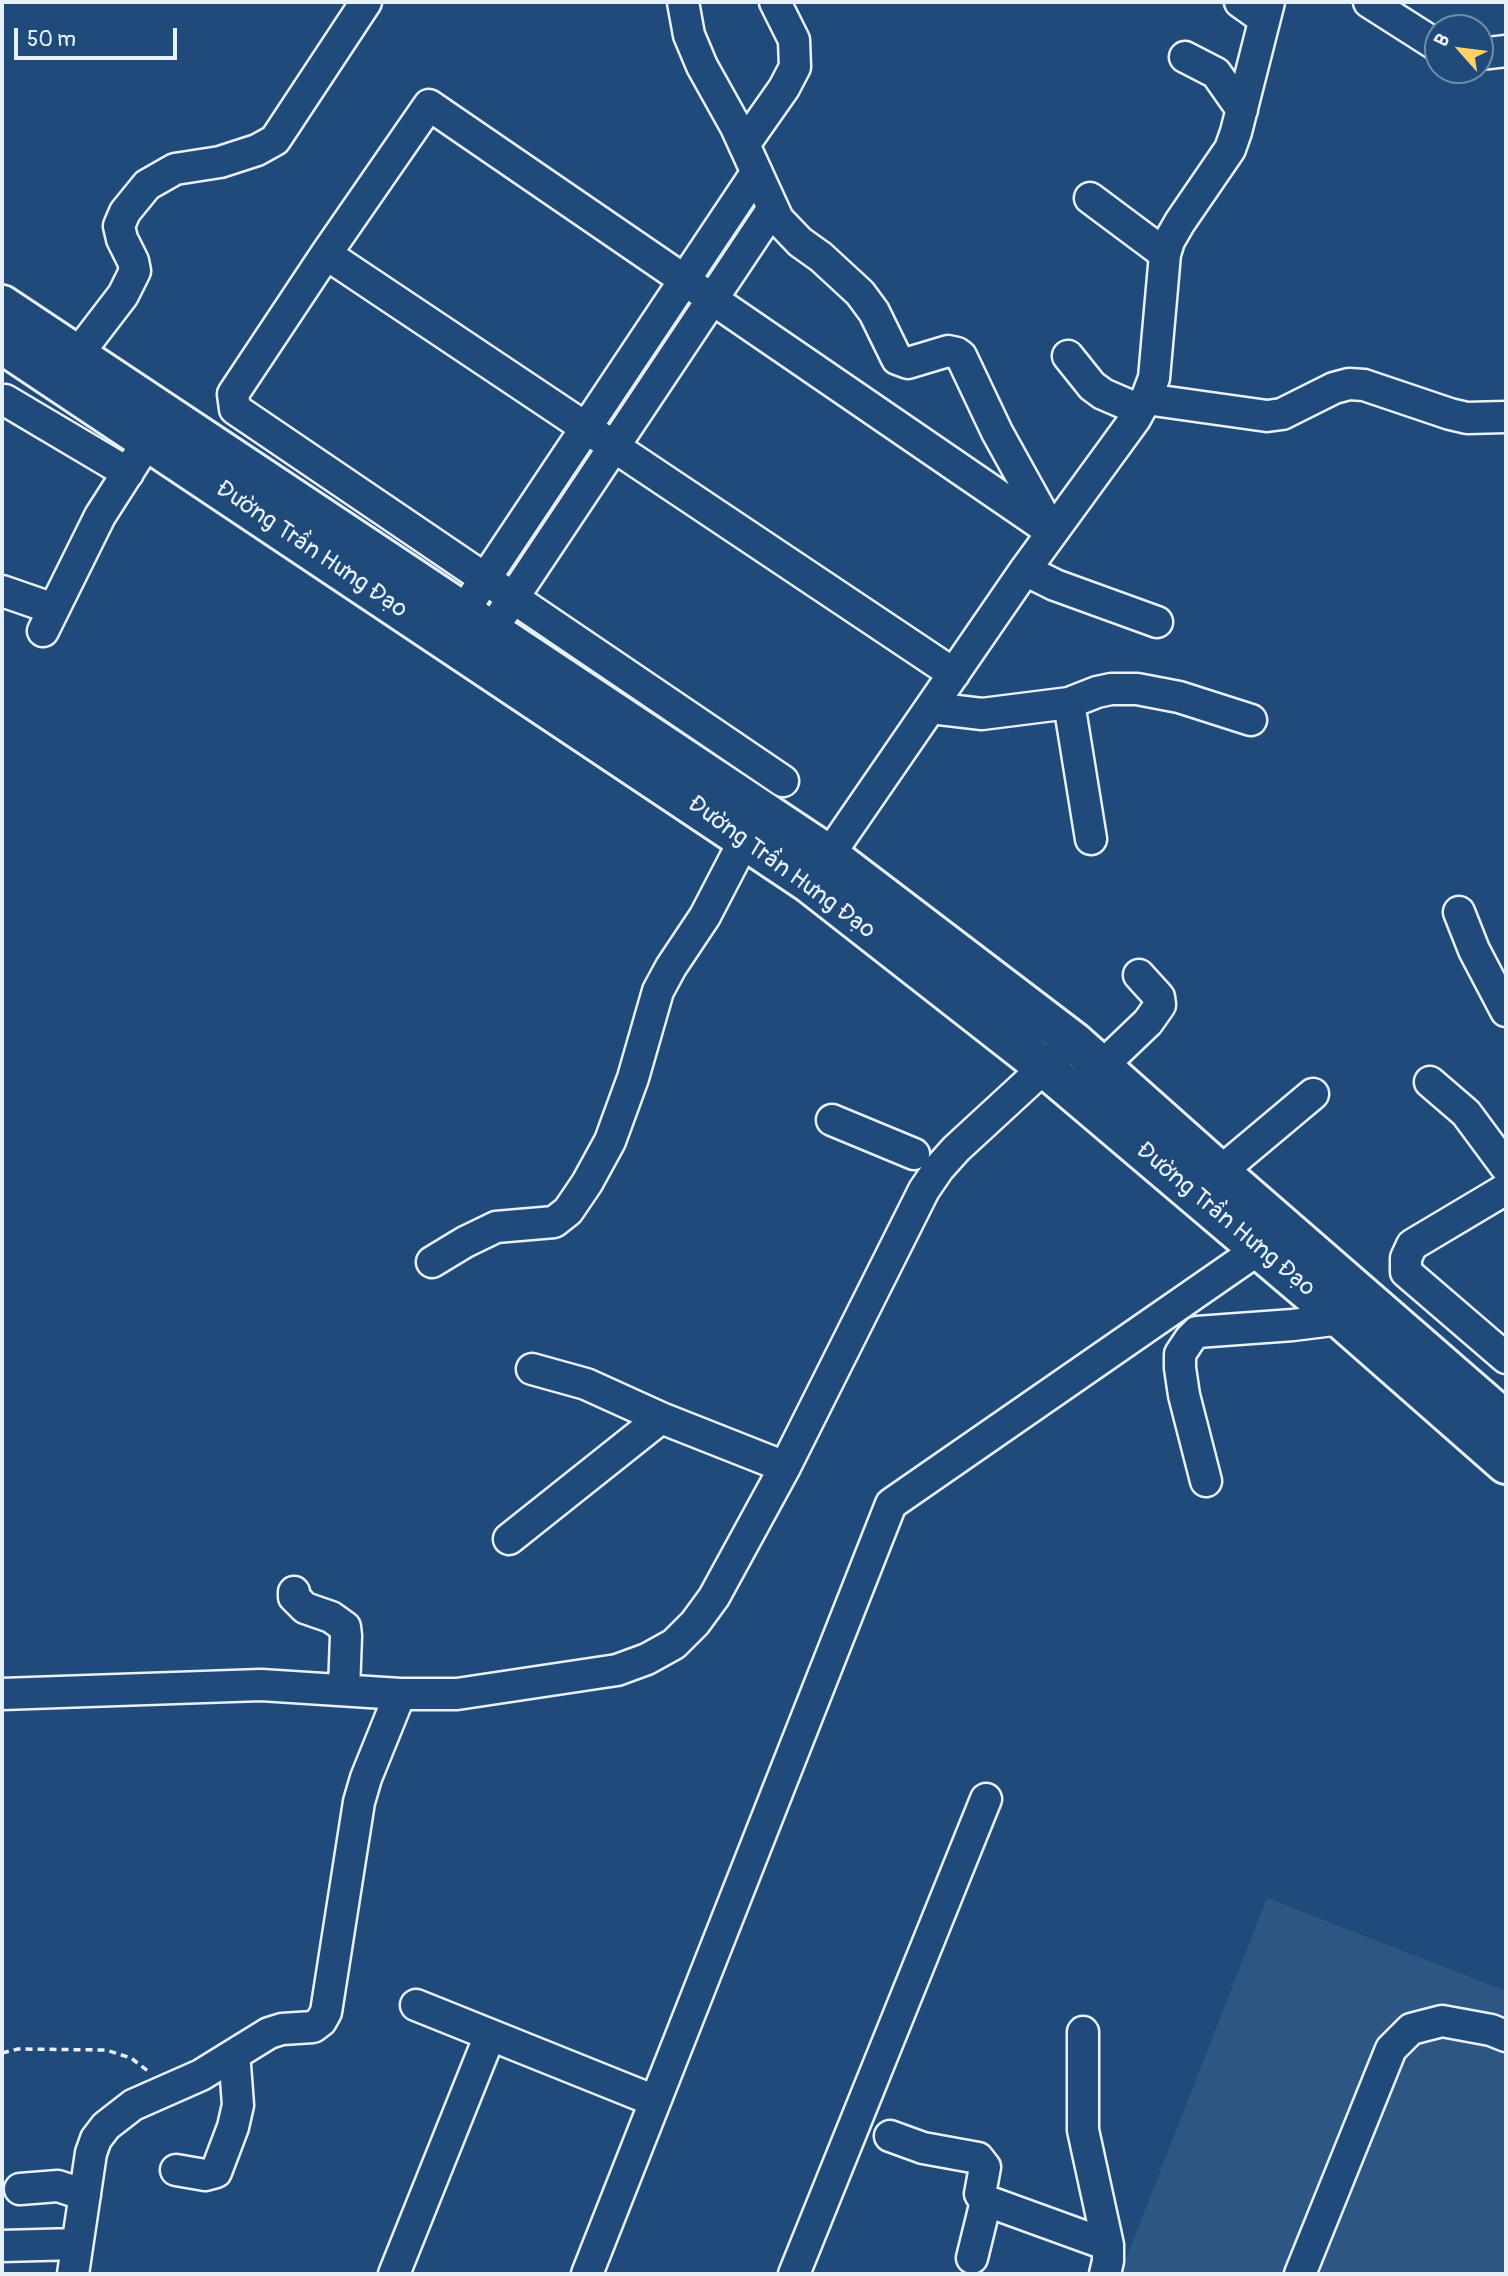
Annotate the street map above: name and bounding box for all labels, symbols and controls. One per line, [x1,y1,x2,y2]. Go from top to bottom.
scale bar [18,14,180,58]
north arrow [1424,14,1494,84]
text: 50 m [27,26,76,53]
text: B [1429,30,1455,50]
street label: Đường Trần Hưng Đạo [210,475,412,625]
street label: Đường Trần Hưng Đạo [682,790,880,946]
street label: Đường Trần Hưng Đạo [1130,1137,1320,1303]

